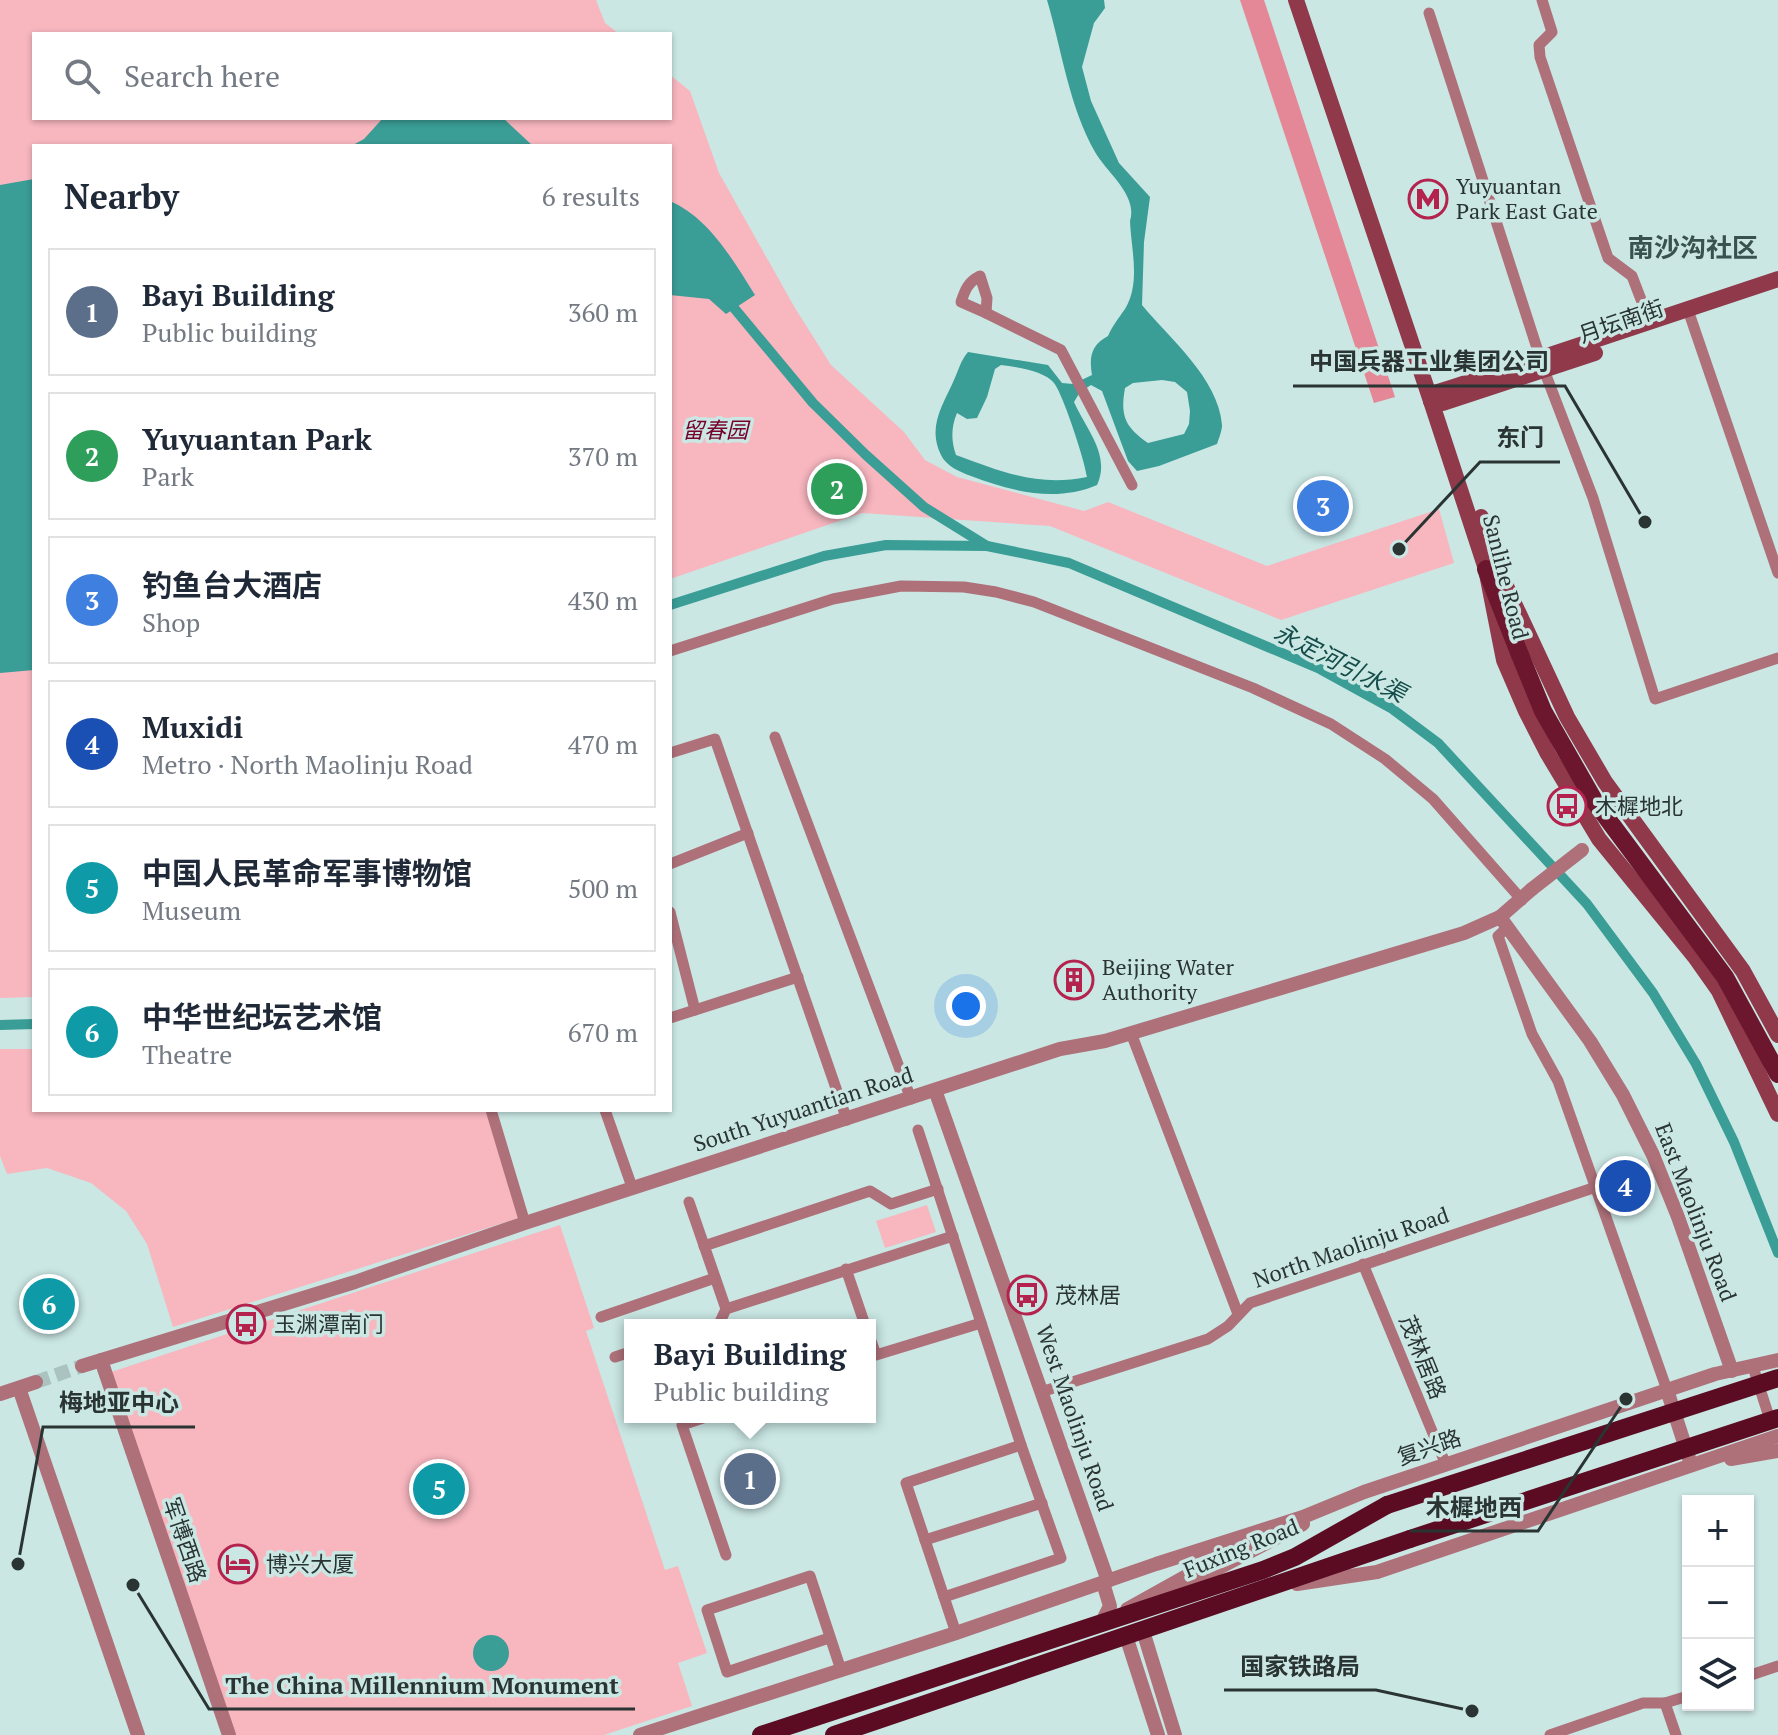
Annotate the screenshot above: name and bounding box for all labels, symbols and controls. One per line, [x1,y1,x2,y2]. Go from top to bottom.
search box [32,32,672,120]
icon: search [60,54,104,98]
text: Search here [124,56,280,96]
place label: Yuyuantan Park East Gate [1456,171,1598,225]
text: Nearby [64,174,179,219]
metro station icon: Yuyuantan Park East Gate [1407,178,1449,220]
text: 6 results [542,179,640,213]
district label: 南沙沟社区 [1628,230,1758,264]
text: Bayi Building [142,275,334,315]
street label: 月坛南街 [1575,292,1667,349]
text: 1 [85,295,99,329]
text: 360 m [568,295,638,329]
text: Public building [142,315,317,349]
callout: 中国兵器工业集团公司 [1293,338,1565,386]
text: 中国兵器工业集团公司 [1309,345,1549,377]
callout: 东门 [1480,414,1560,462]
park label: 留春园 [682,415,751,444]
text: Yuyuantan Park [142,419,372,459]
text: 东门 [1496,421,1544,453]
text: 2 [85,439,99,473]
text: 370 m [568,439,638,473]
text: Park [142,459,194,493]
pin: 2 [811,459,863,519]
pin: 3 [1297,476,1349,536]
street label: Sanlihe Road [1477,511,1536,642]
text: 钓鱼台大酒店 [142,565,322,605]
text: 3 [85,583,99,617]
text: 430 m [568,583,638,617]
text: Shop [142,605,200,639]
water label: 永定河引水渠 [1269,615,1415,710]
text: Muxidi [142,707,243,747]
text: 4 [85,727,99,761]
text: 470 m [568,727,638,761]
text: Metro · North Maolinju Road [142,747,473,781]
bus stop icon: 木樨地北 [1546,785,1588,827]
place label: 木樨地北 [1595,791,1683,820]
text: 中国人民革命军事博物馆 [142,853,472,893]
text: 5 [85,871,99,905]
text: 500 m [568,871,638,905]
text: Museum [142,893,241,927]
place label: Beijing Water Authority [1102,952,1235,1006]
building icon: Beijing Water Authority [1053,959,1095,1001]
your location [946,986,986,1026]
text: 中华世纪坛艺术馆 [142,997,382,1037]
text: 6 [85,1015,99,1049]
text: 670 m [568,1015,638,1049]
text: Theatre [142,1037,232,1071]
street label: South Yuyuantian Road [689,1059,916,1158]
street label: East Maolinju Road [1649,1118,1744,1305]
pin: 4 [1599,1156,1651,1216]
street label: North Maolinju Road [1249,1199,1453,1294]
pin: 6 [23,1274,75,1334]
bus stop icon: 茂林居 [1006,1274,1048,1316]
place label: 茂林居 [1055,1280,1121,1309]
bus stop icon: 玉渊潭南门 [225,1303,267,1345]
place label: 玉渊潭南门 [274,1309,384,1338]
street label: 茂林居路 [1394,1311,1453,1403]
popup [624,1319,876,1423]
street label: West Maolinju Road [1030,1321,1121,1515]
text: Bayi Building [654,1334,846,1374]
text: Public building [654,1374,829,1408]
callout: 梅地亚中心 [43,1379,195,1427]
text: 梅地亚中心 [59,1386,179,1418]
street label: 复兴路 [1393,1422,1465,1471]
pin: 1 [724,1449,776,1509]
pin: 5 [413,1459,465,1519]
callout: 木樨地西 [1410,1483,1538,1531]
text: 木樨地西 [1426,1491,1522,1523]
street label: 军博西路 [157,1494,214,1586]
map controls [1682,1495,1754,1711]
button: + [1682,1495,1754,1567]
street label: Fuxing Road [1179,1511,1303,1584]
hotel icon: 博兴大厦 [217,1543,259,1585]
place label: 博兴大厦 [266,1549,354,1578]
button: − [1682,1567,1754,1639]
button: layers [1682,1639,1754,1711]
callout: 国家铁路局 [1224,1642,1376,1690]
text: 国家铁路局 [1240,1650,1360,1682]
callout: The China Millennium Monument [209,1661,635,1709]
text: The China Millennium Monument [225,1669,619,1701]

